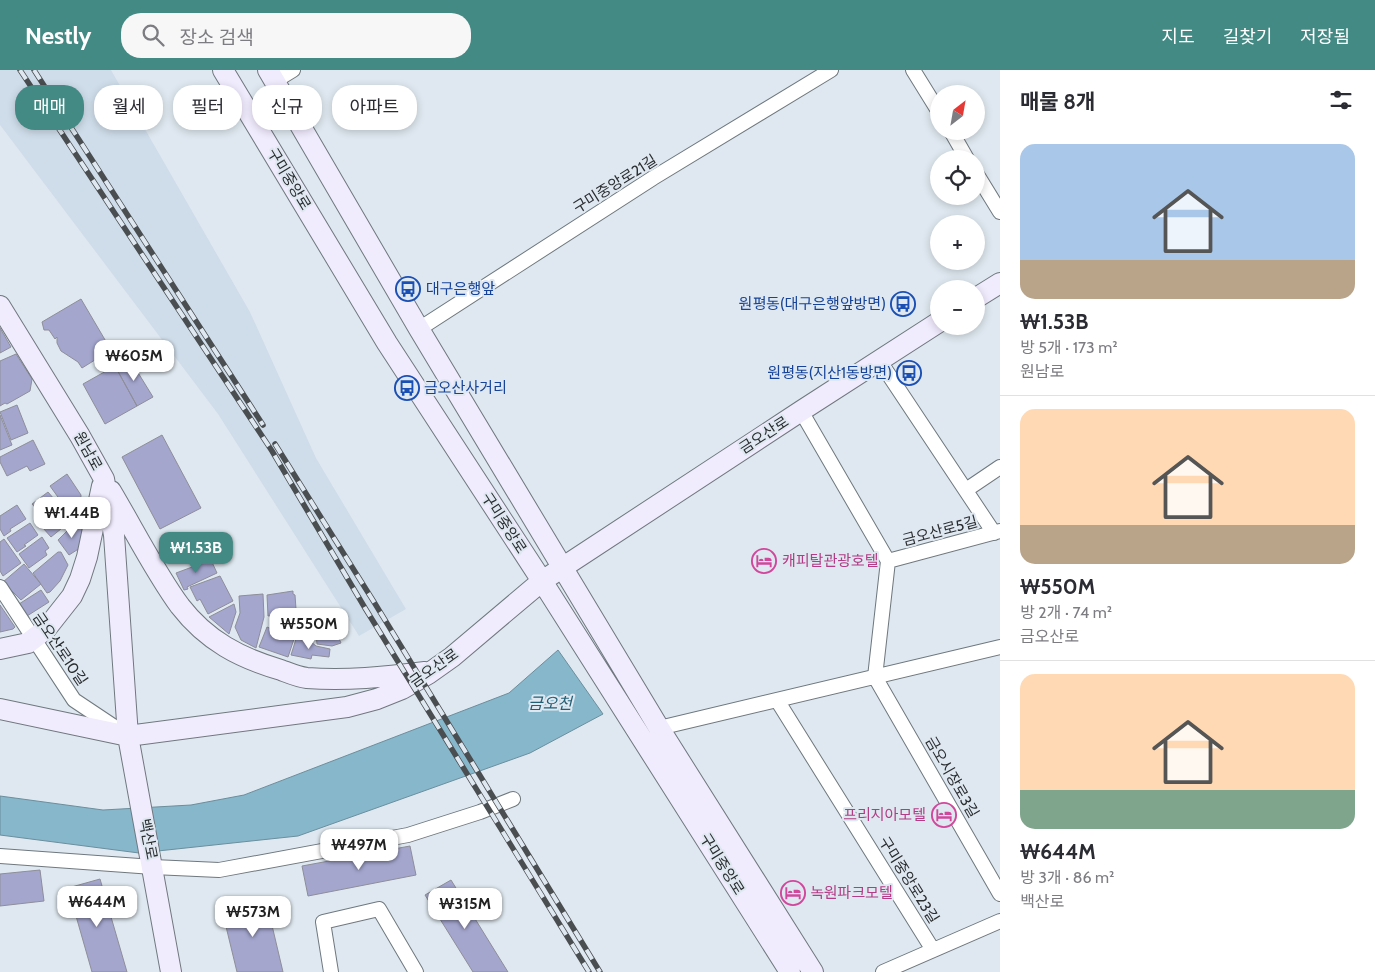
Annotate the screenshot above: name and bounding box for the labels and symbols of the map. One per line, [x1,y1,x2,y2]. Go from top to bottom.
north arrow [930,85,985,140]
street label: 구미중앙로 [264,145,314,213]
street label: 구미중앙로21길 [570,151,660,217]
bus stop icon: 대구은행앞 [395,276,421,302]
place label: 대구은행앞 [426,280,495,298]
bus stop icon: 원평동(대구은행앞방면) [890,291,916,317]
place label: 원평동(대구은행앞방면) [739,295,886,313]
pin: ₩605M [99,340,169,382]
bus stop icon: 원평동(지산1동방면) [896,360,922,386]
place label: 원평동(지산1동방면) [767,364,892,382]
bus stop icon: 금오산사거리 [394,375,420,401]
place label: 금오산사거리 [424,379,507,397]
street label: 금오산로 [736,412,792,458]
street label: 원남로 [70,429,106,473]
street label: 구미중앙로 [478,489,530,557]
pin: ₩1.44B [31,496,113,539]
street label: 금오산로5길 [900,512,980,550]
pin: ₩1.53B [155,532,237,574]
hotel icon: 캐피탈관광호텔 [751,548,777,574]
place label: 캐피탈관광호텔 [782,552,879,570]
pin: ₩550M [274,608,344,650]
street label: 금오산로10길 [29,609,91,689]
street label: 금오산로 [406,645,462,691]
water label: 금오천 [528,694,574,713]
street label: 금오시장로3길 [921,733,983,821]
hotel icon: 프리지아모텔 [931,802,957,828]
place label: 프리지아모텔 [843,806,926,824]
street label: 백산로 [135,817,161,861]
pin: ₩497M [324,828,394,871]
street label: 구미중앙로 [696,830,748,898]
street label: 구미중앙로23길 [875,833,943,927]
hotel icon: 녹원파크모텔 [780,880,806,906]
place label: 녹원파크모텔 [810,884,893,902]
pin: ₩644M [62,886,132,928]
pin: ₩315M [430,888,500,930]
pin: ₩573M [218,896,288,938]

